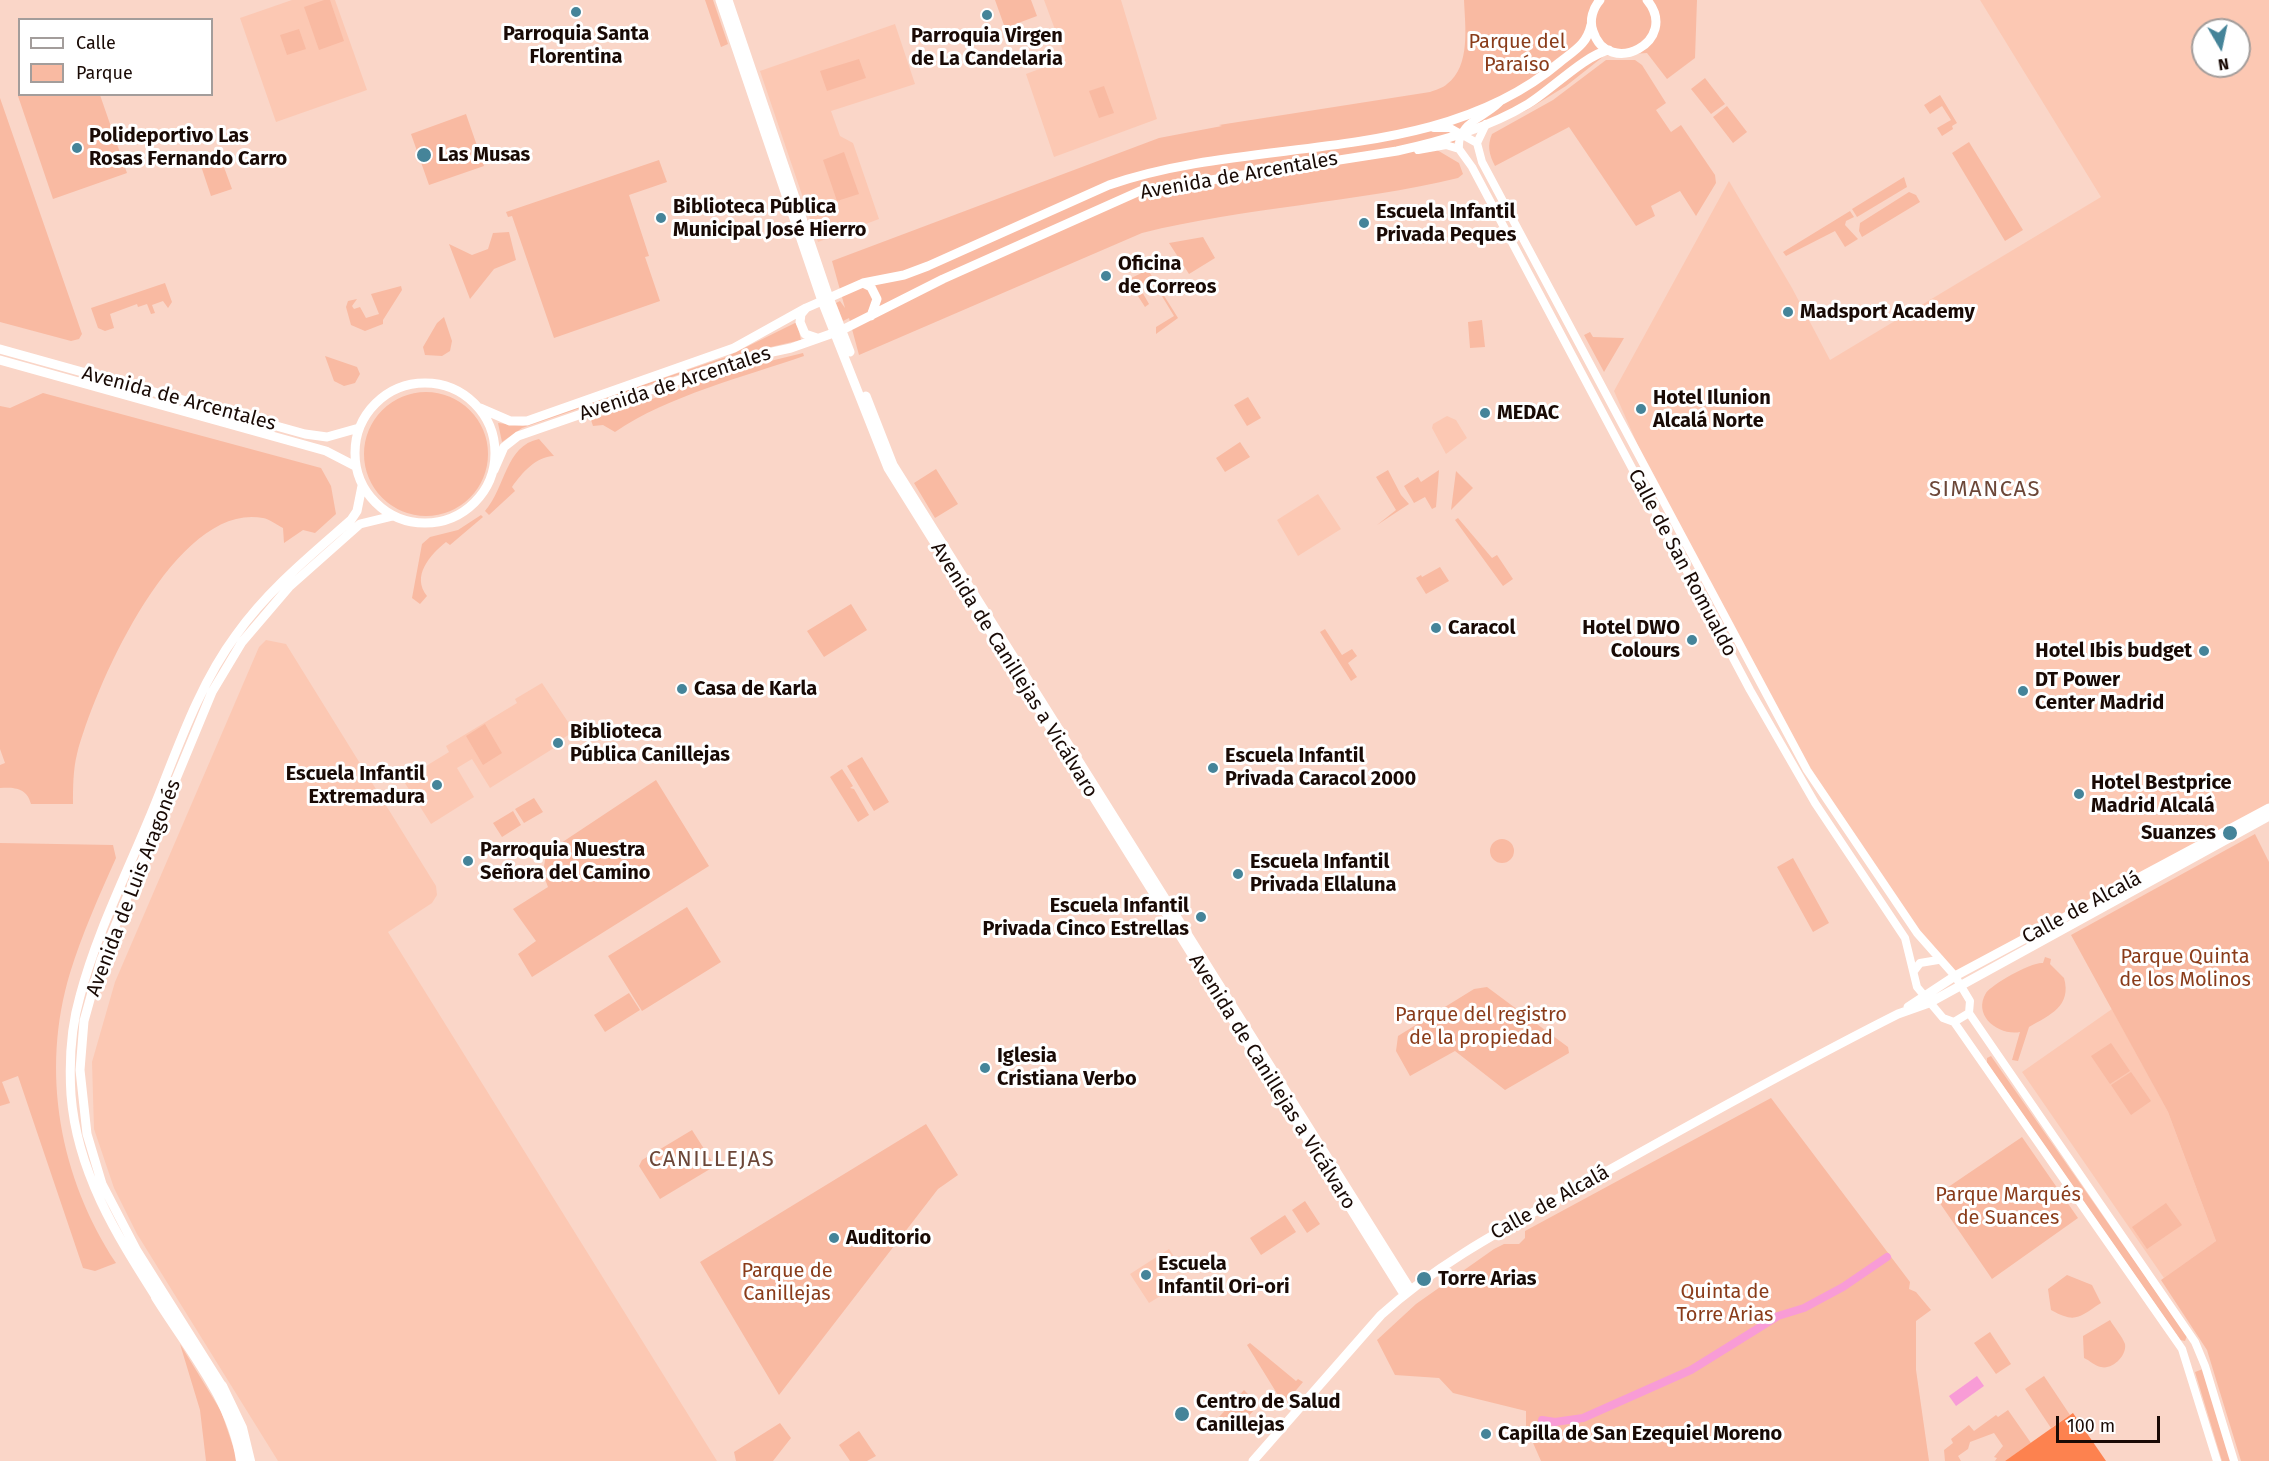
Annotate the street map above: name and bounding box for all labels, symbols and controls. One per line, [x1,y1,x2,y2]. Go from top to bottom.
marker: Parroquia Santa Florentina [569,5,583,19]
marker: Parroquia Virgen de La Candelaria [980,8,994,22]
legend [18,18,213,96]
north arrow [2191,18,2251,78]
place label: Parroquia Santa Florentina [503,22,649,69]
place label: Parroquia Virgen de La Candelaria [911,24,1063,71]
park label: Parque del Paraíso [1468,30,1566,77]
text: Calle [76,32,116,54]
text: N [2217,54,2230,75]
text: Parque [76,62,133,84]
place label: Polideportivo Las Rosas Fernando Carro [89,124,287,171]
marker: Polideportivo Las Rosas Fernando Carro [70,141,84,155]
place label: Las Musas [438,143,530,167]
marker: Las Musas [415,146,433,164]
street label: Avenida de Arcentales [1138,147,1340,205]
place label: Biblioteca Pública Municipal José Hierro [673,195,866,242]
place label: Escuela Infantil Privada Peques [1376,200,1516,247]
marker: Biblioteca Pública Municipal José Hierro [654,211,668,225]
marker: Escuela Infantil Privada Peques [1357,216,1371,230]
place label: Oficina de Correos [1118,252,1216,299]
marker: Oficina de Correos [1099,269,1113,283]
place label: Madsport Academy [1800,300,1975,324]
marker: Madsport Academy [1781,305,1795,319]
street label: Avenida de Arcentales [576,342,774,426]
street label: Avenida de Arcentales [79,362,279,436]
place label: Hotel Ilunion Alcalá Norte [1653,386,1771,433]
place label: MEDAC [1497,401,1559,425]
marker: Hotel Ilunion Alcalá Norte [1634,402,1648,416]
marker: MEDAC [1478,406,1492,420]
street label: Calle de San Romualdo [1622,465,1742,661]
district label: SIMANCAS [1929,477,2041,503]
street label: Avenida de Canillejas a Vicálvaro [925,538,1103,802]
place label: Caracol [1448,616,1515,640]
place label: Hotel DWO Colours [1582,616,1680,663]
marker: Caracol [1429,621,1443,635]
marker: Hotel DWO Colours [1685,633,1699,647]
place label: Hotel Ibis budget [2035,639,2192,663]
marker: Hotel Ibis budget [2197,644,2211,658]
place label: DT Power Center Madrid [2035,668,2164,715]
place label: Casa de Karla [694,677,817,701]
marker: Casa de Karla [675,682,689,696]
marker: DT Power Center Madrid [2016,684,2030,698]
place label: Biblioteca Pública Canillejas [570,720,730,767]
marker: Biblioteca Pública Canillejas [551,736,565,750]
place label: Escuela Infantil Privada Caracol 2000 [1225,744,1416,791]
marker: Escuela Infantil Privada Caracol 2000 [1206,761,1220,775]
place label: Escuela Infantil Extremadura [286,762,425,809]
place label: Hotel Bestprice Madrid Alcalá [2091,771,2232,818]
street label: Avenida de Luis Aragonés [82,776,186,1000]
marker: Escuela Infantil Extremadura [430,778,444,792]
marker: Hotel Bestprice Madrid Alcalá [2072,787,2086,801]
place label: Suanzes [2141,821,2216,845]
marker: Suanzes [2221,824,2239,842]
place label: Parroquia Nuestra Señora del Camino [480,838,650,885]
place label: Escuela Infantil Privada Ellaluna [1250,850,1396,897]
marker: Parroquia Nuestra Señora del Camino [461,854,475,868]
marker: Escuela Infantil Privada Ellaluna [1231,867,1245,881]
street label: Calle de Alcalá [2018,867,2146,949]
place label: Escuela Infantil Privada Cinco Estrellas [983,894,1189,941]
marker: Escuela Infantil Privada Cinco Estrellas [1194,910,1208,924]
park label: Parque Quinta de los Molinos [2119,945,2251,992]
street label: Avenida de Canillejas a Vicálvaro [1183,950,1361,1214]
park label: Parque del registro de la propiedad [1395,1003,1567,1050]
place label: Iglesia Cristiana Verbo [997,1044,1137,1091]
marker: Iglesia Cristiana Verbo [978,1061,992,1075]
district label: CANILLEJAS [649,1147,775,1173]
street label: Calle de Alcalá [1487,1161,1613,1245]
park label: Parque Marqués de Suances [1935,1183,2081,1230]
place label: Auditorio [846,1226,931,1250]
marker: Auditorio [827,1231,841,1245]
place label: Escuela Infantil Ori-ori [1158,1252,1290,1299]
park label: Parque de Canillejas [741,1259,833,1306]
place label: Torre Arias [1438,1267,1536,1291]
marker: Escuela Infantil Ori-ori [1139,1268,1153,1282]
marker: Torre Arias [1415,1270,1433,1288]
park label: Quinta de Torre Arias [1677,1280,1773,1327]
place label: Centro de Salud Canillejas [1196,1390,1341,1437]
scale bar [2059,1404,2162,1442]
marker: Centro de Salud Canillejas [1173,1405,1191,1423]
text: 100 m [2067,1415,2115,1437]
place label: Capilla de San Ezequiel Moreno [1498,1422,1782,1446]
marker: Capilla de San Ezequiel Moreno [1479,1427,1493,1441]

